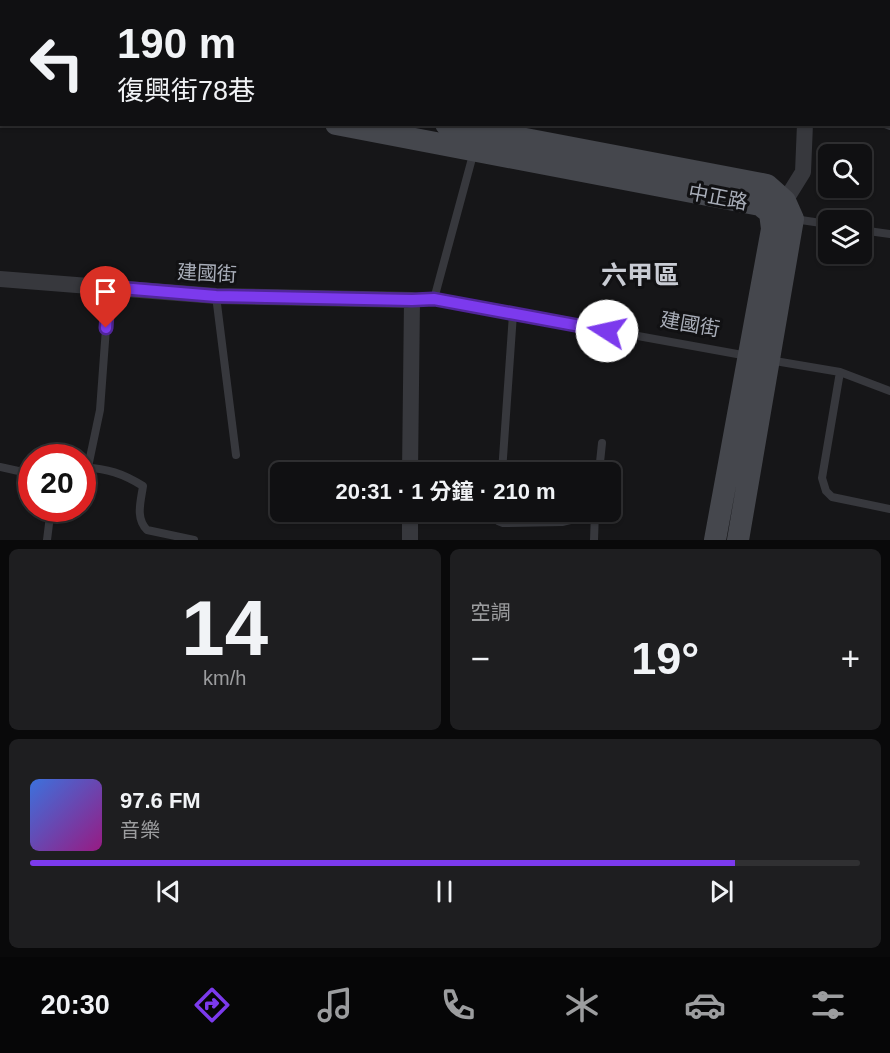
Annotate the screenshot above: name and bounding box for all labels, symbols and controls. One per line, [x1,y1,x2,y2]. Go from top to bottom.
text: 190 m [117,20,236,67]
icon: left [18,24,96,102]
text: 復興街78巷 [117,76,255,106]
map controls [818,144,872,264]
button: search [818,144,872,198]
street label: 中正路 [686,180,750,214]
button: layers [818,210,872,264]
street label: 建國街 [176,260,238,286]
district label: 六甲區 [601,260,679,290]
pin [80,266,131,328]
icon: arrive [89,275,122,308]
position arrow [575,299,639,363]
street label: 建國街 [659,308,721,340]
speed limit sign: 20 [18,444,96,522]
text: 20:31 · 1 分鐘 · 210 m [335,479,556,504]
text: 14 [181,584,268,672]
text: 空調 [471,601,511,623]
text: 19° [631,633,699,684]
text: − [471,640,490,677]
text: + [841,640,860,677]
text: km/h [203,667,246,689]
text: 97.6 FM [120,788,201,813]
text: 音樂 [120,819,160,841]
icon: previous [152,875,185,908]
icon: pause [428,875,461,908]
icon: next [705,875,738,908]
icon: directions [191,984,233,1026]
icon: music [314,984,356,1026]
icon: phone [437,984,479,1026]
icon: climate [561,984,603,1026]
icon: car [684,984,726,1026]
icon: filters [807,984,849,1026]
text: 20:30 [41,990,110,1020]

